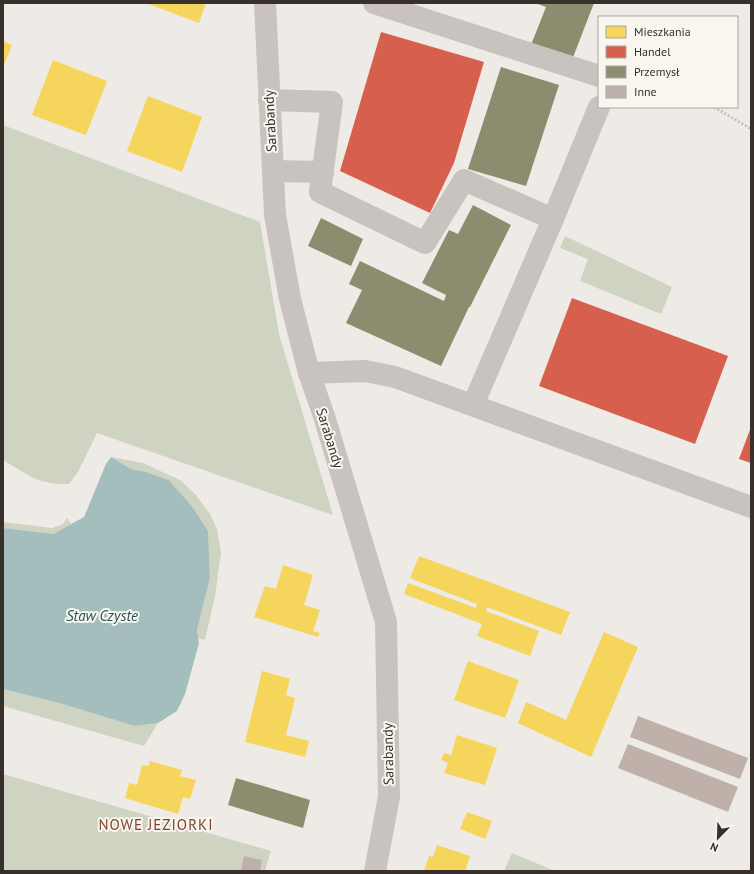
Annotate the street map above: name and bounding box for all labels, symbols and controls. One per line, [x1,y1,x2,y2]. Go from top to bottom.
legend [598,16,738,108]
text: Mieszkania [634,24,691,39]
text: Handel [634,44,671,59]
text: Przemysł [634,64,680,79]
text: Inne [634,84,657,99]
street label: Sarabandy [259,89,281,153]
street label: Sarabandy [312,406,348,471]
water label: Staw Czyste [66,606,138,625]
street label: Sarabandy [378,722,398,785]
district label: NOWE JEZIORKI [98,815,214,834]
north arrow [698,818,738,858]
text: N [708,839,720,855]

